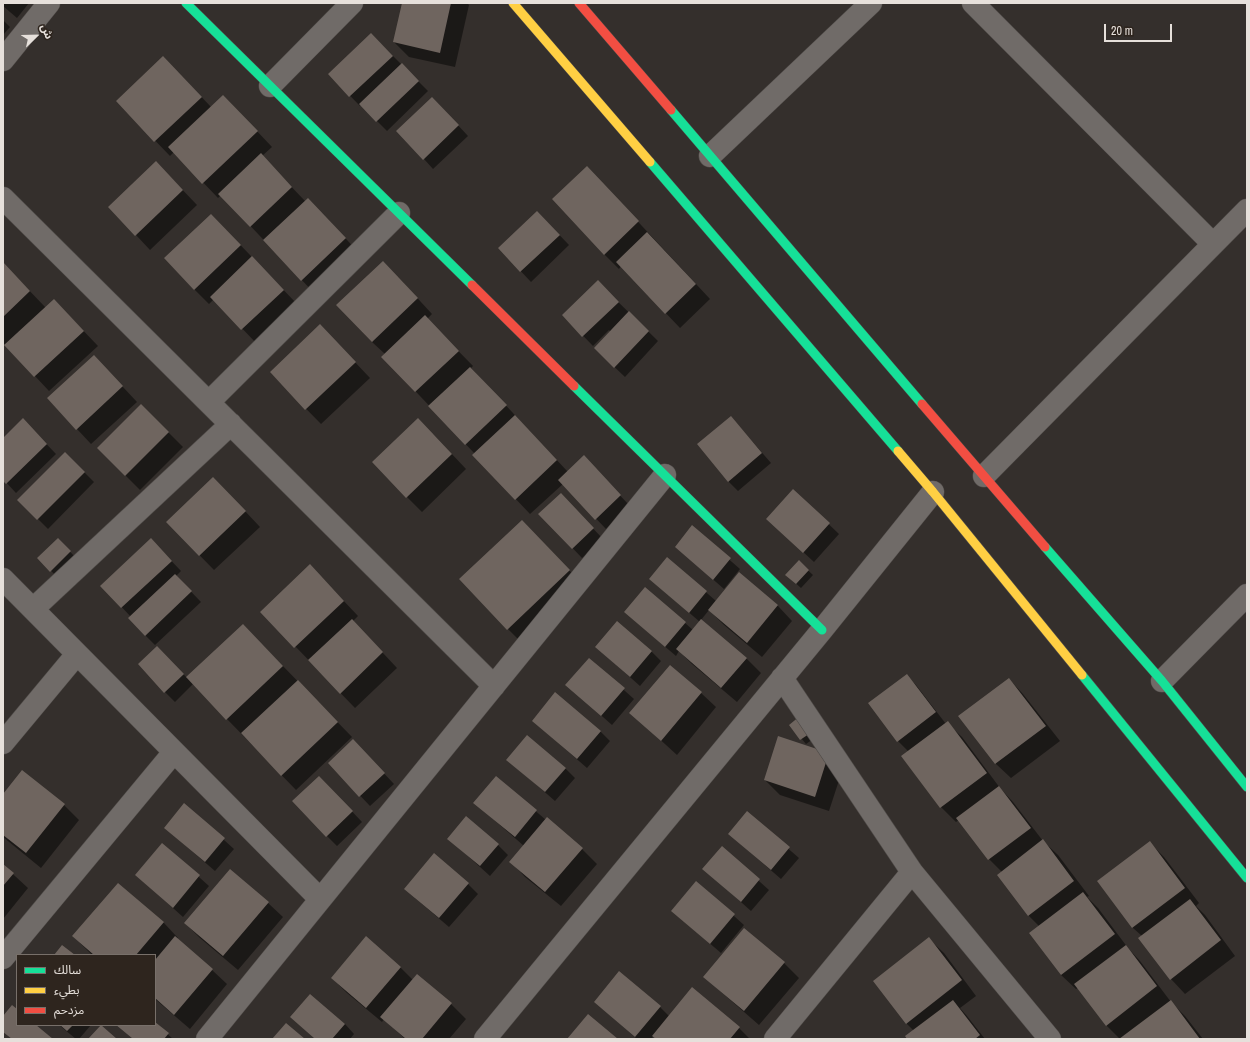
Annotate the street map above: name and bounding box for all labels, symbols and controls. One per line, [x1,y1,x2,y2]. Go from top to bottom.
north arrow [16,16,56,56]
scale bar [1106,16,1174,42]
text: ش [38,22,56,41]
text: 20 m [1111,23,1133,39]
legend [16,954,156,1026]
text: سالك [54,962,81,978]
text: بطيء [54,982,80,998]
text: مزدحم [54,1002,84,1018]

